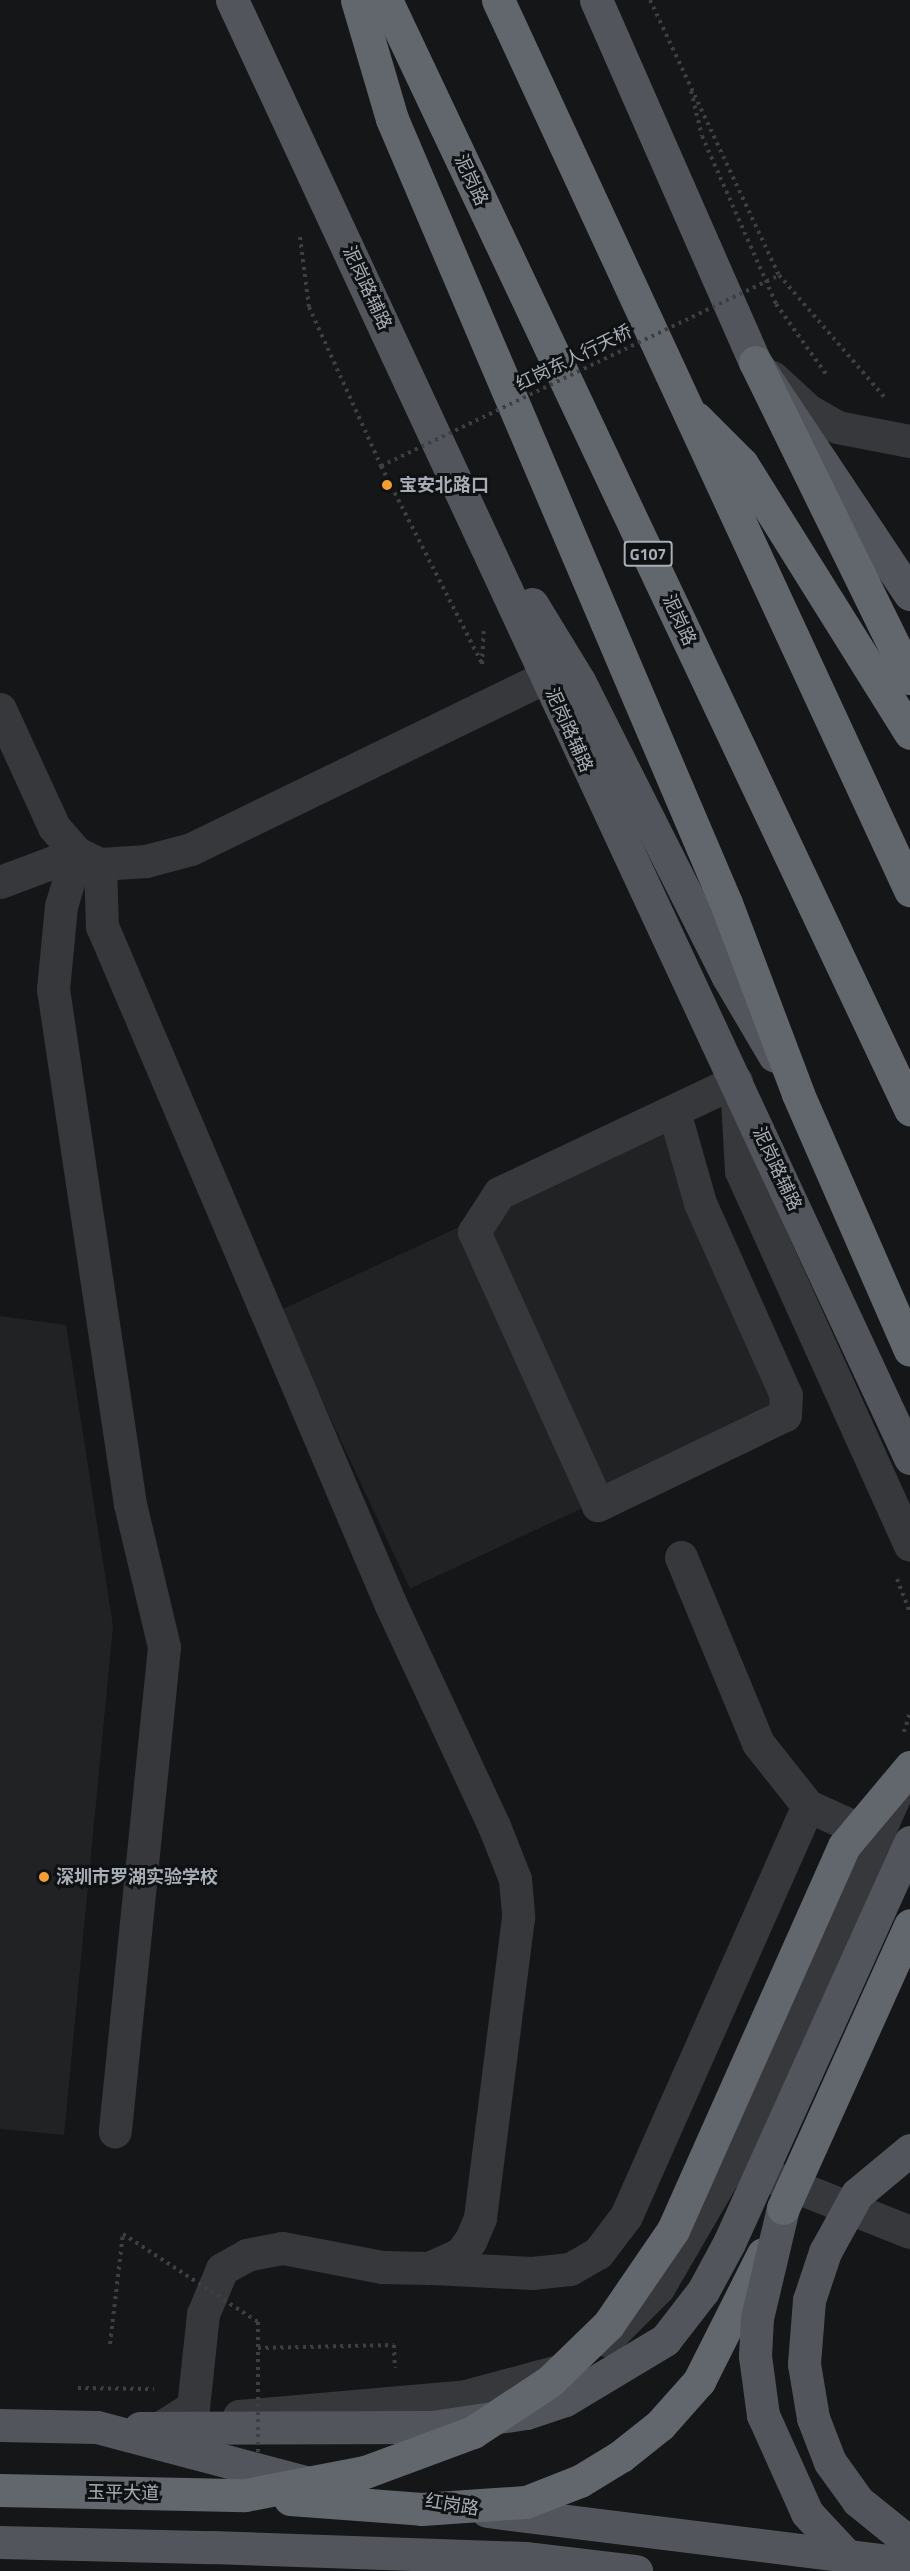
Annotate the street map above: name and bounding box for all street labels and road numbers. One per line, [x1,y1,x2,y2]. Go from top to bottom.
street label: 泥岗路 [450,151,492,209]
street label: 泥岗路辅路 [338,243,396,333]
street label: 红岗东人行天桥 [513,321,635,395]
road number: G107 [622,541,674,567]
street label: 泥岗路 [658,591,700,649]
street label: 泥岗路辅路 [541,684,597,776]
street label: 泥岗路辅路 [748,1124,806,1214]
street label: 玉平大道 [87,2482,159,2504]
street label: 红岗路 [424,2490,480,2520]

